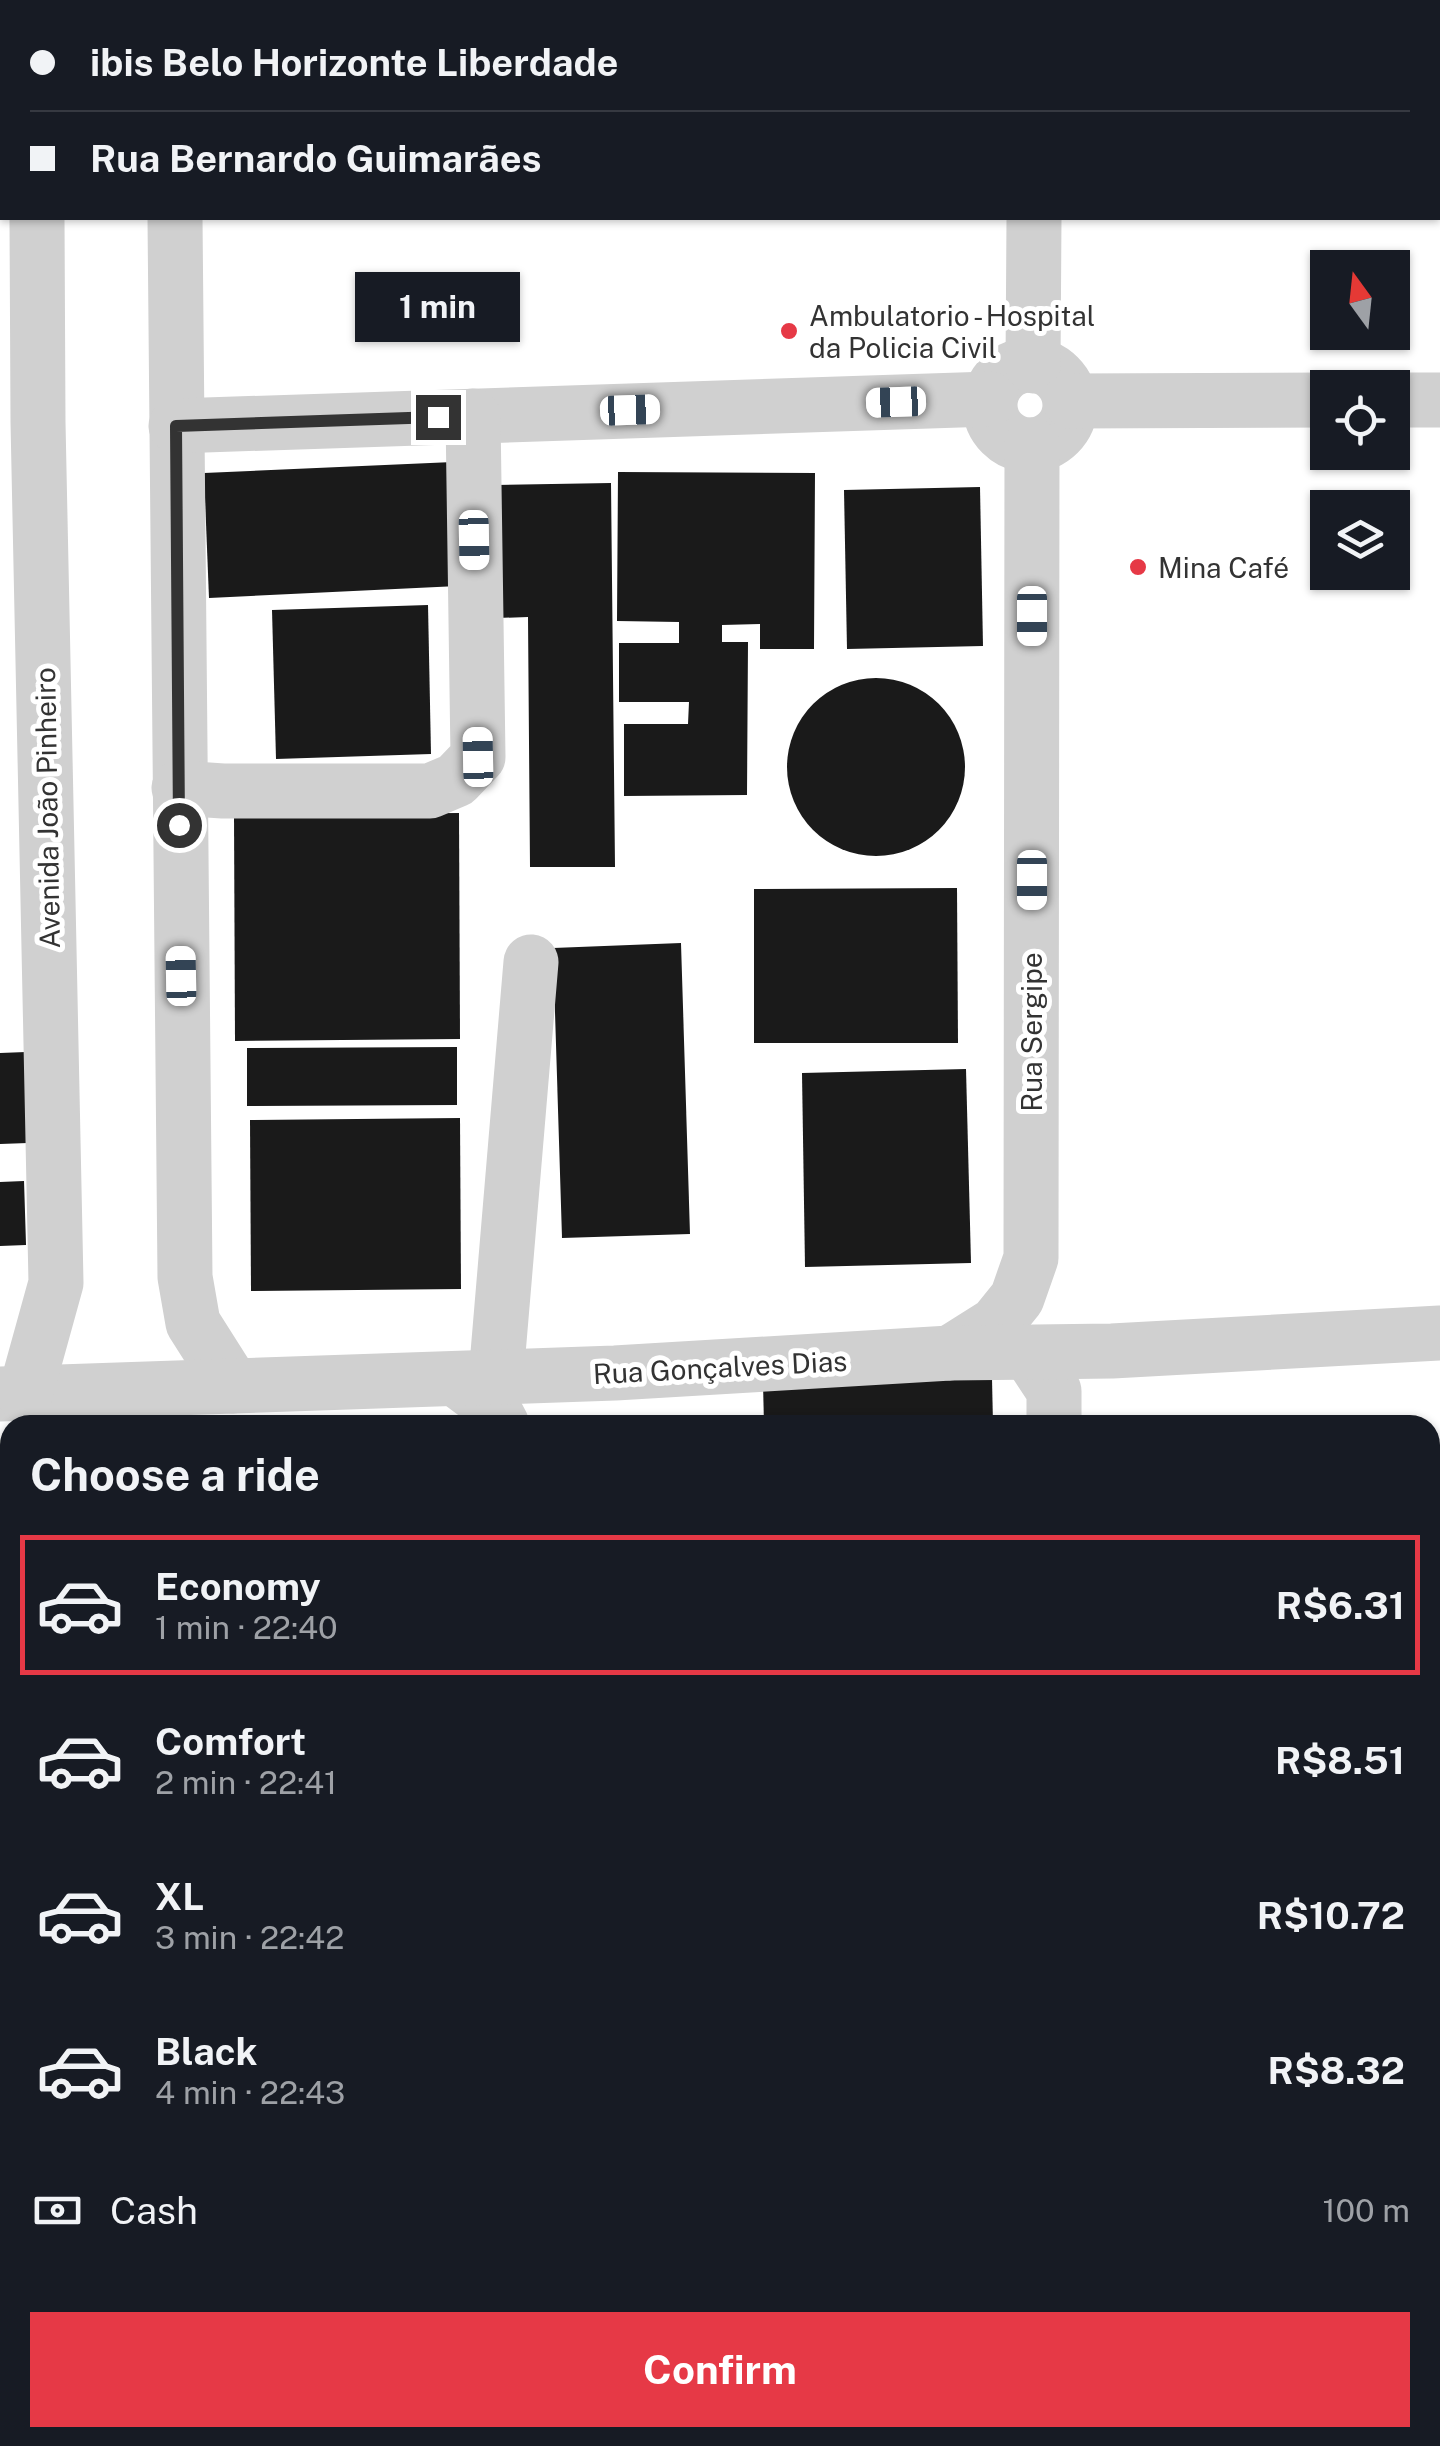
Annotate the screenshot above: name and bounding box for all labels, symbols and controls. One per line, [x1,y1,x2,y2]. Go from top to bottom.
text: ibis Belo Horizonte Liberdade [90,40,619,85]
text: Rua Bernardo Guimarães [90,136,542,181]
north arrow [1310,250,1410,350]
map controls [1310,250,1410,590]
callout: 1 min [356,272,520,342]
text: 1 min [399,288,476,325]
place label: Ambulatorio - Hospital da Policia Civil [809,299,1095,364]
marker: Ambulatorio - Hospital da Policia Civil [778,320,800,342]
button: locate [1310,370,1410,470]
car [865,386,927,418]
car [599,394,661,426]
route end [416,395,461,440]
button: layers [1310,490,1410,590]
car [458,510,490,570]
place label: Mina Café [1158,551,1289,584]
marker: Mina Café [1127,556,1149,578]
car [1017,586,1047,646]
street label: Avenida João Pinheiro [28,667,66,949]
car [462,727,494,787]
route start [157,803,202,848]
car [1017,850,1047,910]
car [165,946,197,1006]
street label: Rua Sergipe [1015,952,1048,1112]
street label: Rua Gonçalves Dias [592,1344,848,1390]
text: Choose a ride [30,1448,320,1501]
icon: car [35,1560,125,1650]
text: Economy [155,1564,321,1609]
text: R$6.31 [1276,1583,1405,1628]
text: 1 min · 22:40 [155,1609,338,1646]
icon: car [35,1715,125,1805]
text: Comfort [155,1719,306,1764]
text: R$8.51 [1275,1738,1405,1783]
text: 2 min · 22:41 [155,1764,337,1801]
icon: car [35,1870,125,1960]
text: XL [155,1874,204,1919]
text: R$10.72 [1257,1893,1405,1938]
text: 3 min · 22:42 [155,1919,344,1956]
icon: car [35,2025,125,2115]
text: Black [155,2029,258,2074]
text: R$8.32 [1268,2048,1405,2093]
text: 4 min · 22:43 [155,2074,345,2111]
icon: cash [30,2183,85,2238]
text: Cash [110,2188,198,2233]
text: 100 m [1323,2192,1410,2229]
button: Confirm [30,2312,1410,2427]

